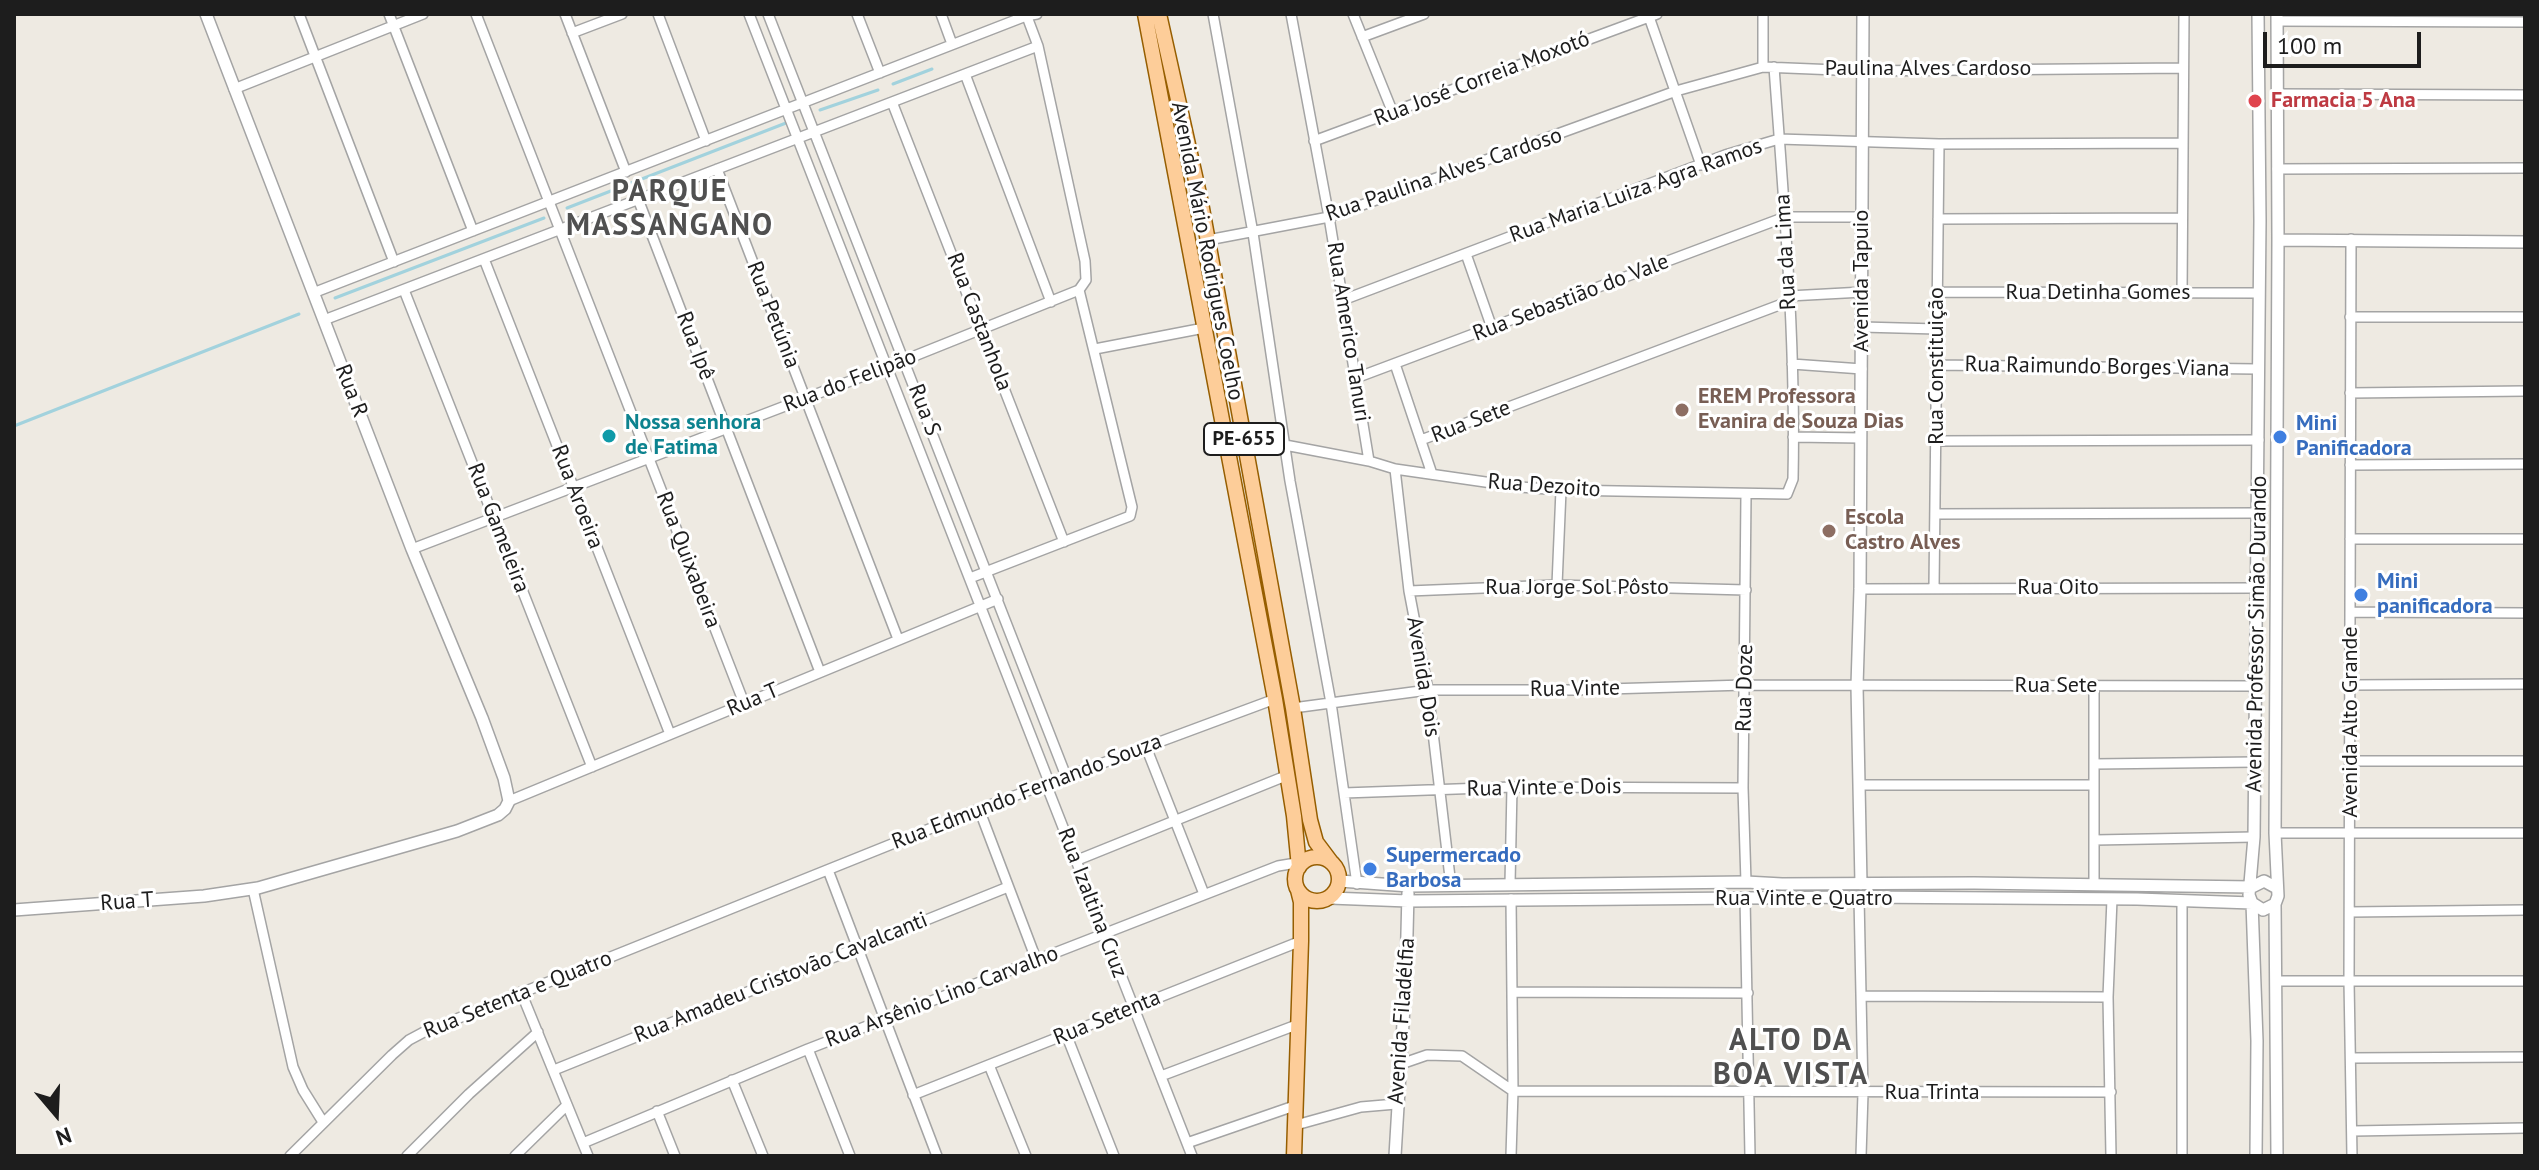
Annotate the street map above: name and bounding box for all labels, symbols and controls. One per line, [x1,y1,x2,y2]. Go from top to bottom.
scale bar [2267,16,2425,66]
street label: Rua José Correia Moxotó [1371,26,1593,132]
text: 100 m [2277,30,2342,61]
street label: Paulina Alves Cardoso [1825,56,2031,82]
place label: Farmacia 5 Ana [2271,88,2416,114]
marker: Farmacia 5 Ana [2246,92,2264,110]
street label: Avenida Mário Rodrigues Coelho [1165,99,1249,403]
street label: Rua Paulina Alves Cardoso [1322,122,1566,228]
street label: Rua Maria Luiza Agra Ramos [1506,133,1766,249]
district label: PARQUE MASSANGANO [566,174,774,244]
street label: Rua da Lima [1770,193,1802,311]
street label: Avenida Tapuio [1849,210,1875,352]
street label: Rua Americo Tanuri [1321,240,1375,424]
street label: Rua Sebastião do Vale [1469,248,1673,348]
street label: Rua Castanhola [941,249,1017,395]
street label: Rua Petúnia [741,258,805,372]
street label: Rua Detinha Gomes [2006,280,2190,306]
street label: Rua Constituição [1924,287,1950,445]
street label: Rua Ipê [670,308,720,384]
street label: Rua do Felipão [780,344,920,418]
street label: Rua Raimundo Borges Viana [1964,351,2230,383]
street label: Rua R [329,361,373,421]
street label: Rua S [902,380,946,440]
place label: EREM Professora Evanira de Souza Dias [1698,384,1904,436]
street label: Rua Sete [1428,395,1514,449]
marker: EREM Professora Evanira de Souza Dias [1673,401,1691,419]
place label: Nossa senhora de Fatima [625,410,761,462]
place label: Mini Panificadora [2296,411,2412,462]
road number: PE-655 [1204,423,1284,455]
marker: Nossa senhora de Fatima [600,427,618,445]
marker: Mini Panificadora [2271,428,2289,446]
street label: Rua Aroeira [545,441,609,553]
street label: Rua Gameleira [461,459,535,597]
street label: Rua Dezoito [1487,469,1601,503]
street label: Avenida Professor Simão Durando [2241,475,2273,793]
street label: Rua Quixabeira [650,488,726,632]
place label: Escola Castro Alves [1845,505,1961,556]
marker: Escola Castro Alves [1820,522,1838,540]
place label: Mini panificadora [2377,569,2493,620]
street label: Rua Jorge Sol Pôsto [1485,575,1669,601]
street label: Rua Oito [2017,575,2099,601]
marker: Mini panificadora [2352,586,2370,604]
street label: Avenida Dois [1400,615,1446,739]
street label: Avenida Alto Grande [2338,626,2364,818]
street label: Rua Doze [1731,644,1759,732]
street label: Rua Sete [2015,673,2097,699]
street label: Rua Vinte [1530,675,1620,703]
street label: Rua T [723,677,783,723]
street label: Rua Edmundo Fernando Souza [888,728,1166,856]
street label: Rua Vinte e Dois [1466,773,1622,803]
street label: Rua Izaltina Cruz [1051,824,1133,982]
place label: Supermercado Barbosa [1386,843,1521,894]
marker: Supermercado Barbosa [1361,860,1379,878]
street label: Rua Vinte e Quatro [1715,886,1893,912]
street label: Rua T [99,887,155,917]
street label: Rua Amadeu Cristovão Cavalcanti [631,907,931,1049]
street label: Avenida Filadélfia [1383,937,1421,1105]
street label: Rua Arsênio Lino Carvalho [822,940,1062,1054]
street label: Rua Setenta e Quatro [420,945,616,1045]
street label: Rua Setenta [1050,985,1164,1051]
district label: ALTO DA BOA VISTA [1713,1023,1869,1094]
north arrow [16,1074,96,1154]
street label: Rua Trinta [1884,1080,1980,1106]
text: N [52,1121,75,1152]

